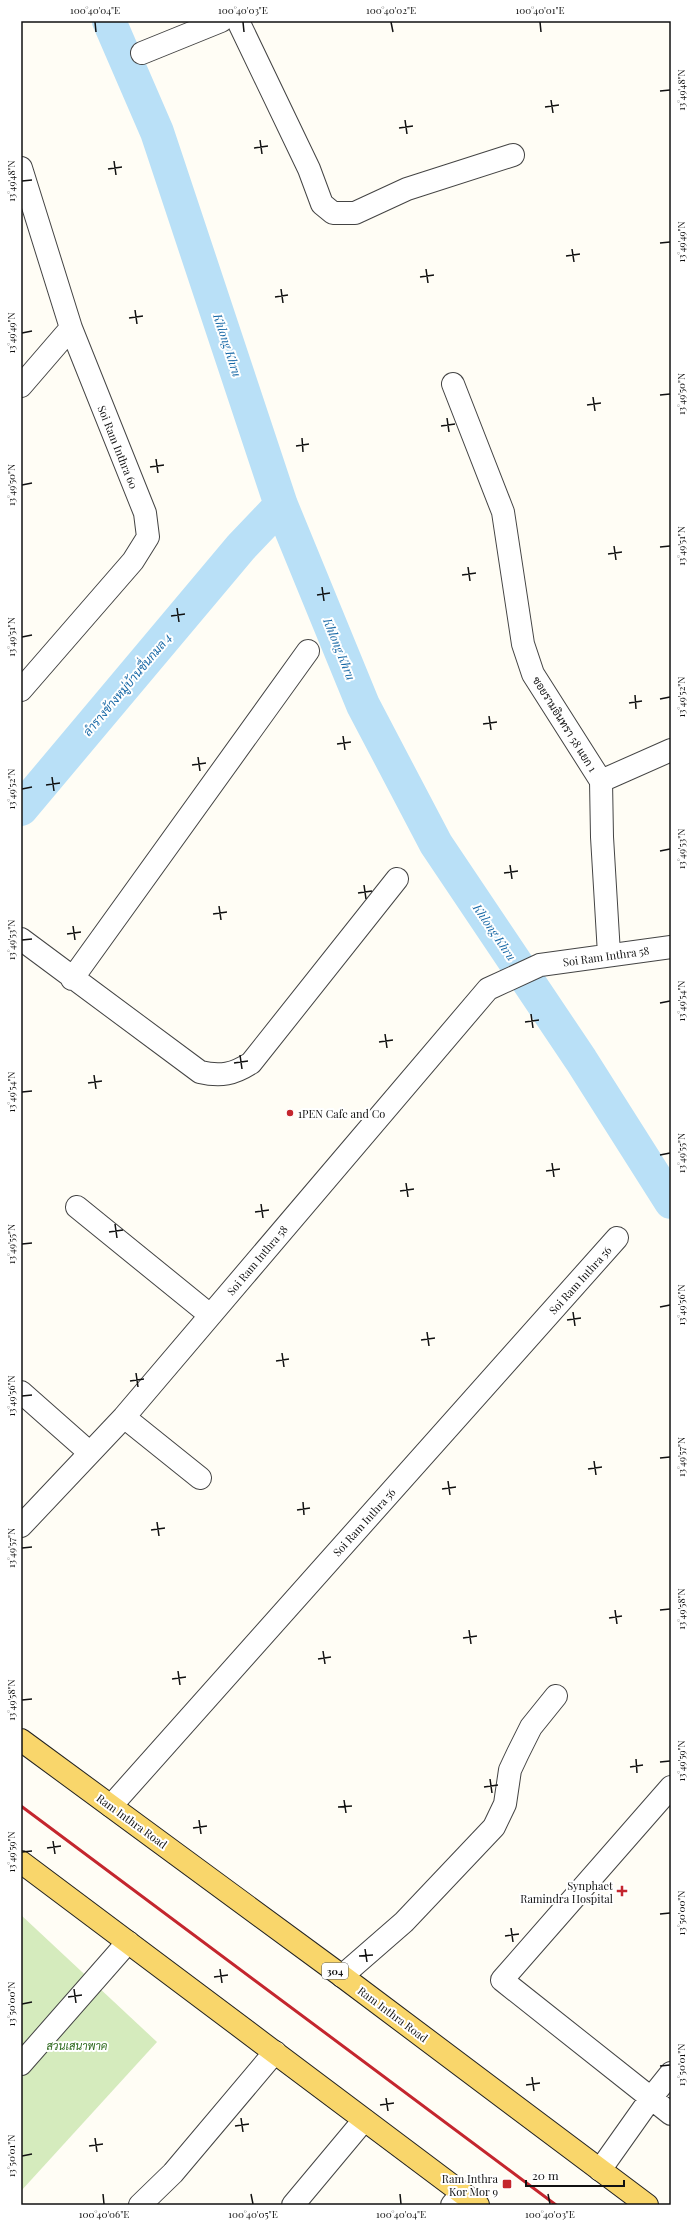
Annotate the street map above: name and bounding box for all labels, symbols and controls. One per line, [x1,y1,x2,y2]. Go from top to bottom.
text: 100°40'04"E [70,3,120,17]
text: 100°40'03"E [218,3,268,17]
text: 100°40'02"E [366,3,416,17]
text: 100°40'01"E [516,3,565,17]
text: 13°49'48"N [674,69,688,111]
text: 13°49'48"N [4,160,18,202]
text: 13°49'49"N [674,221,688,263]
water label: Khlong Khru [210,310,246,379]
text: 13°49'49"N [4,312,18,354]
text: 13°49'50"N [674,373,688,415]
street label: Soi Ram Inthra 60 [94,403,142,491]
text: 13°49'50"N [4,464,18,506]
text: 13°49'51"N [674,526,688,566]
water label: Khlong Khru [320,615,360,683]
text: 13°49'51"N [4,617,18,657]
water label: ลำรางข้างหมู่บ้านชื่นกมล 4 [78,628,176,740]
street label: ซอยรามอินทรา 58 แยก 1 [530,673,600,775]
text: 13°49'52"N [674,677,688,717]
text: 13°49'52"N [4,769,18,809]
text: 13°49'53"N [674,829,688,869]
water label: Khlong Khru [469,900,520,964]
text: 13°49'53"N [4,920,18,960]
street label: Soi Ram Inthra 58 [562,942,650,969]
text: 13°49'54"N [674,981,688,1021]
text: 13°49'54"N [4,1072,18,1112]
place label: 1PEN Cafe and Co [298,1106,385,1121]
marker: 1PEN Cafe and Co [285,1108,295,1118]
text: 13°49'55"N [674,1133,688,1173]
street label: Soi Ram Inthra 58 [223,1222,291,1298]
text: 13°49'55"N [4,1224,18,1264]
street label: Soi Ram Inthra 56 [545,1242,615,1317]
text: 13°49'56"N [674,1284,688,1326]
text: 13°49'56"N [4,1375,18,1417]
text: 13°49'57"N [674,1437,688,1477]
street label: Soi Ram Inthra 56 [329,1484,399,1559]
text: 13°49'57"N [4,1528,18,1568]
text: 13°49'58"N [674,1588,688,1630]
text: 13°49'58"N [4,1679,18,1721]
text: 13°49'59"N [674,1740,688,1782]
street label: Ram Inthra Road [94,1790,171,1852]
text: 13°49'59"N [4,1831,18,1873]
place label: Synphaet Ramindra Hospital [520,1878,613,1906]
marker: Synphaet Ramindra Hospital [616,1885,628,1897]
text: 13°50'00"N [674,1891,688,1935]
road number: 304 [322,1963,348,1979]
text: 13°50'00"N [4,1982,18,2026]
street label: Ram Inthra Road [355,1983,431,2046]
park label: สวนเสนาพาค [46,2038,108,2053]
text: 13°50'01"N [674,2044,688,2086]
text: 13°50'01"N [4,2135,18,2177]
scale bar [526,2162,624,2188]
text: 20 m [532,2167,559,2183]
place label: Ram Inthra Kor Mor 9 [442,2171,499,2199]
marker: Ram Inthra Kor Mor 9 [501,2178,513,2190]
text: 100°40'06"E [79,2207,129,2221]
text: 100°40'05"E [228,2207,278,2221]
text: 100°40'04"E [376,2207,426,2221]
text: 100°40'03"E [525,2207,575,2221]

